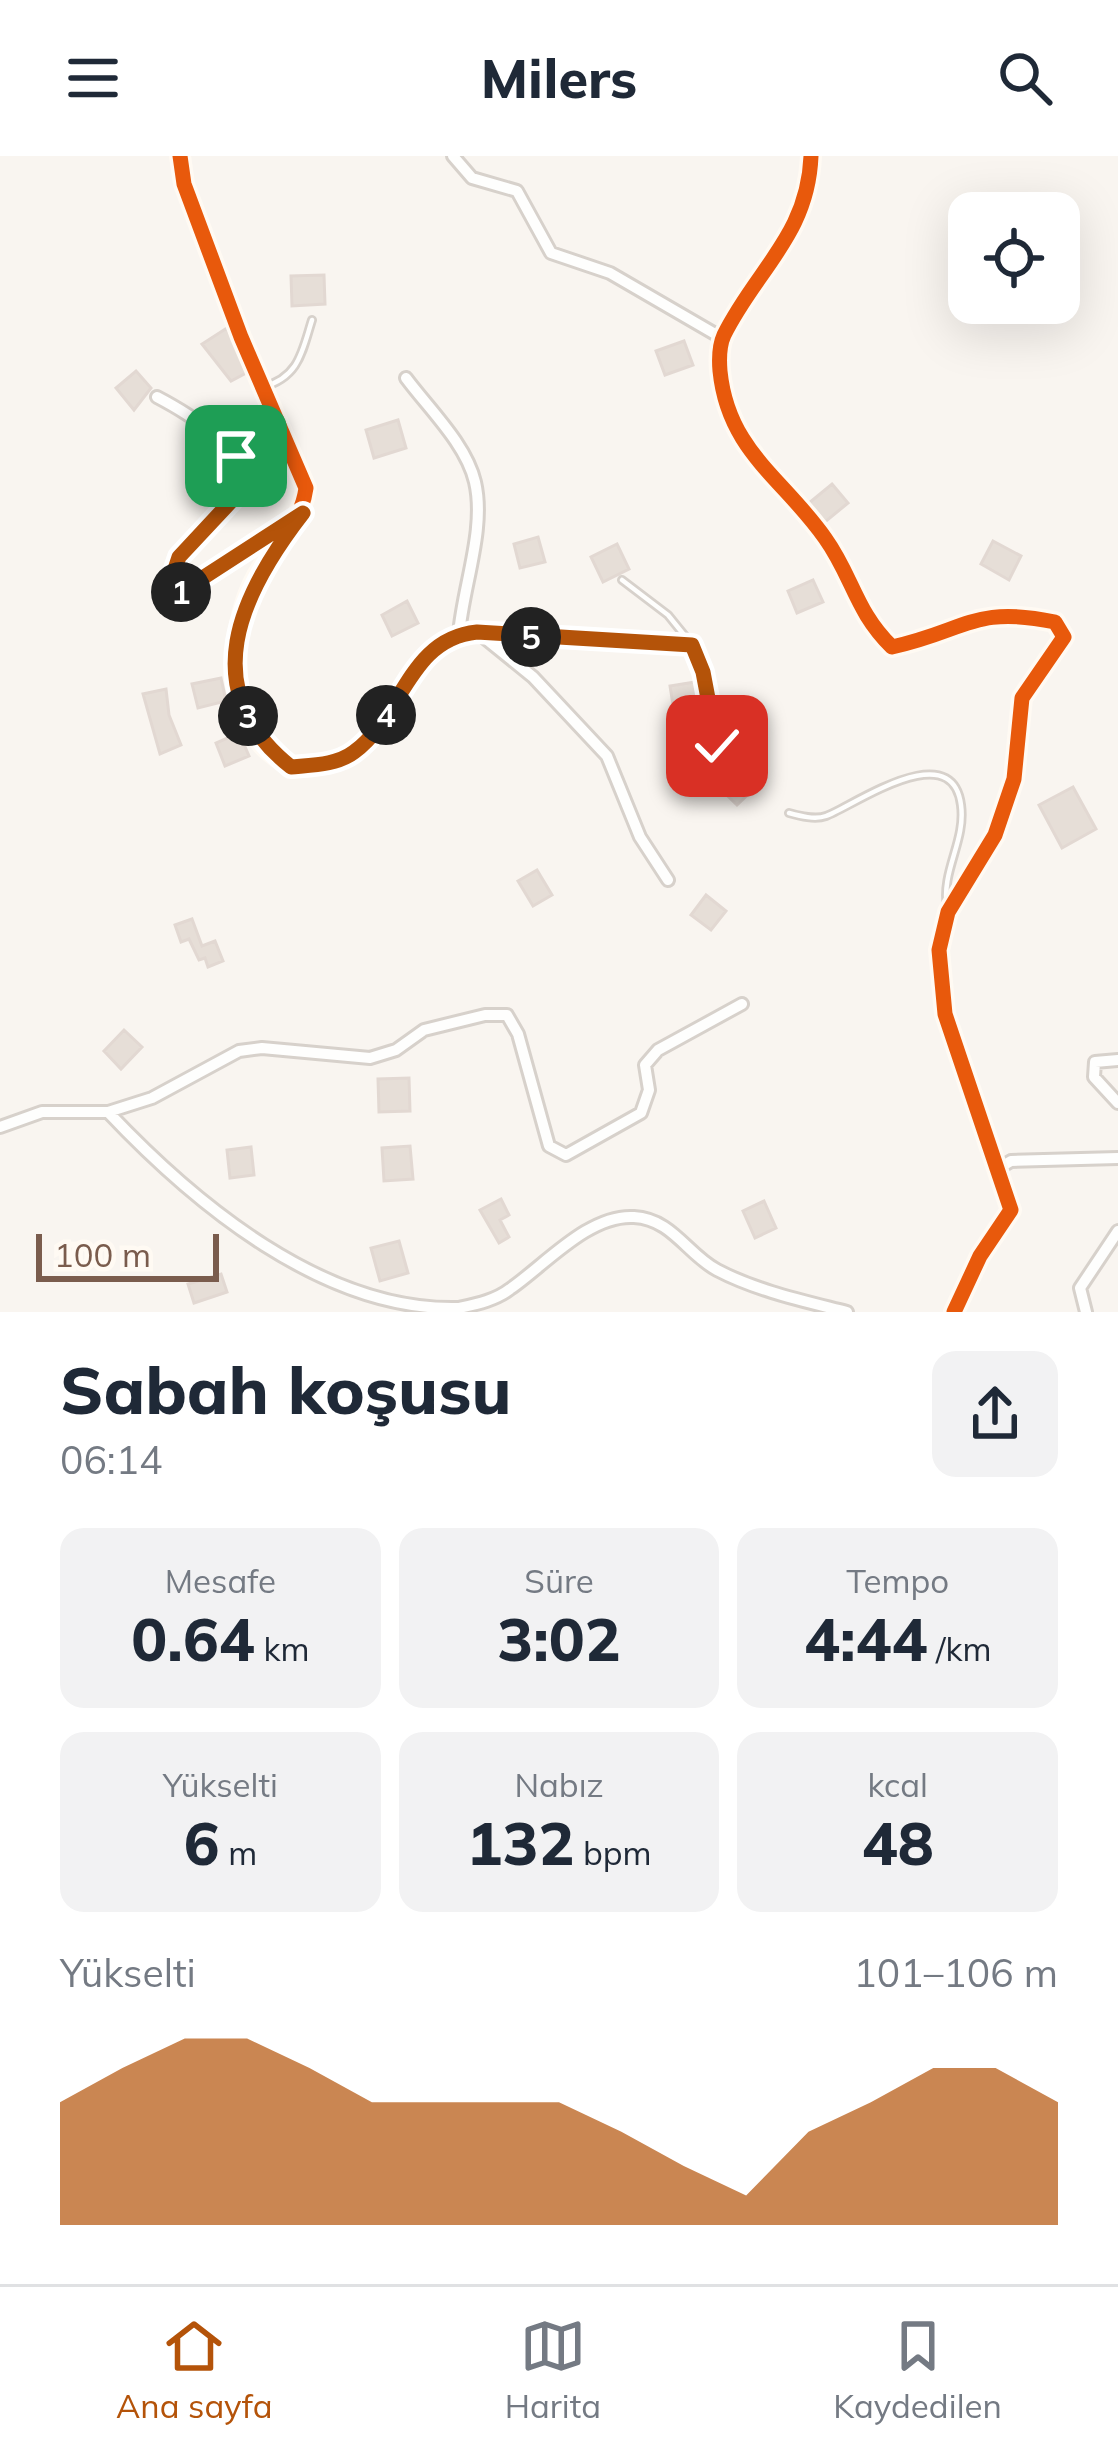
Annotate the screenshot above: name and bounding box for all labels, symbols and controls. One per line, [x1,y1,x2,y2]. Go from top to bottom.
text: Milers [481,44,637,112]
icon: menu [60,45,126,111]
icon: search [992,45,1058,111]
map controls [948,192,1080,324]
button: locate [948,192,1080,324]
pin [185,405,287,507]
icon: arrive [203,423,269,489]
pin: 1 [151,562,211,622]
text: 1 [171,571,191,612]
pin: 5 [501,607,561,667]
text: 5 [521,616,541,657]
pin: 4 [356,685,416,745]
pin: 3 [218,686,278,746]
text: 4 [376,694,396,735]
text: 3 [238,695,258,736]
pin [666,695,768,797]
icon: check [684,713,750,779]
scale bar [36,1228,219,1281]
text: 100 m [54,1234,151,1275]
text: Sabah koşusu [60,1348,511,1431]
button: share [932,1351,1058,1477]
text: 06:14 [60,1435,163,1484]
text: Mesafe [165,1560,276,1601]
text: Süre [524,1560,594,1601]
text: Tempo [846,1560,949,1601]
text: 0.64 [131,1601,255,1676]
text: 3:02 [497,1601,621,1676]
text: 4:44 [804,1601,928,1676]
text: km [255,1628,309,1669]
text: /km [928,1628,991,1669]
text: Yükselti [163,1764,278,1805]
text: Nabız [514,1764,604,1805]
text: kcal [867,1764,928,1805]
text: 6 [184,1805,220,1880]
text: 132 [466,1805,574,1880]
text: 48 [862,1805,934,1880]
text: m [220,1832,257,1873]
text: bpm [574,1832,652,1873]
text: Yükselti [60,1948,196,1997]
text: 101–106 m [853,1948,1058,1997]
tab: Ana sayfa [116,2313,273,2426]
tab: Harita [505,2313,601,2426]
tab: Kaydedilen [833,2313,1002,2426]

